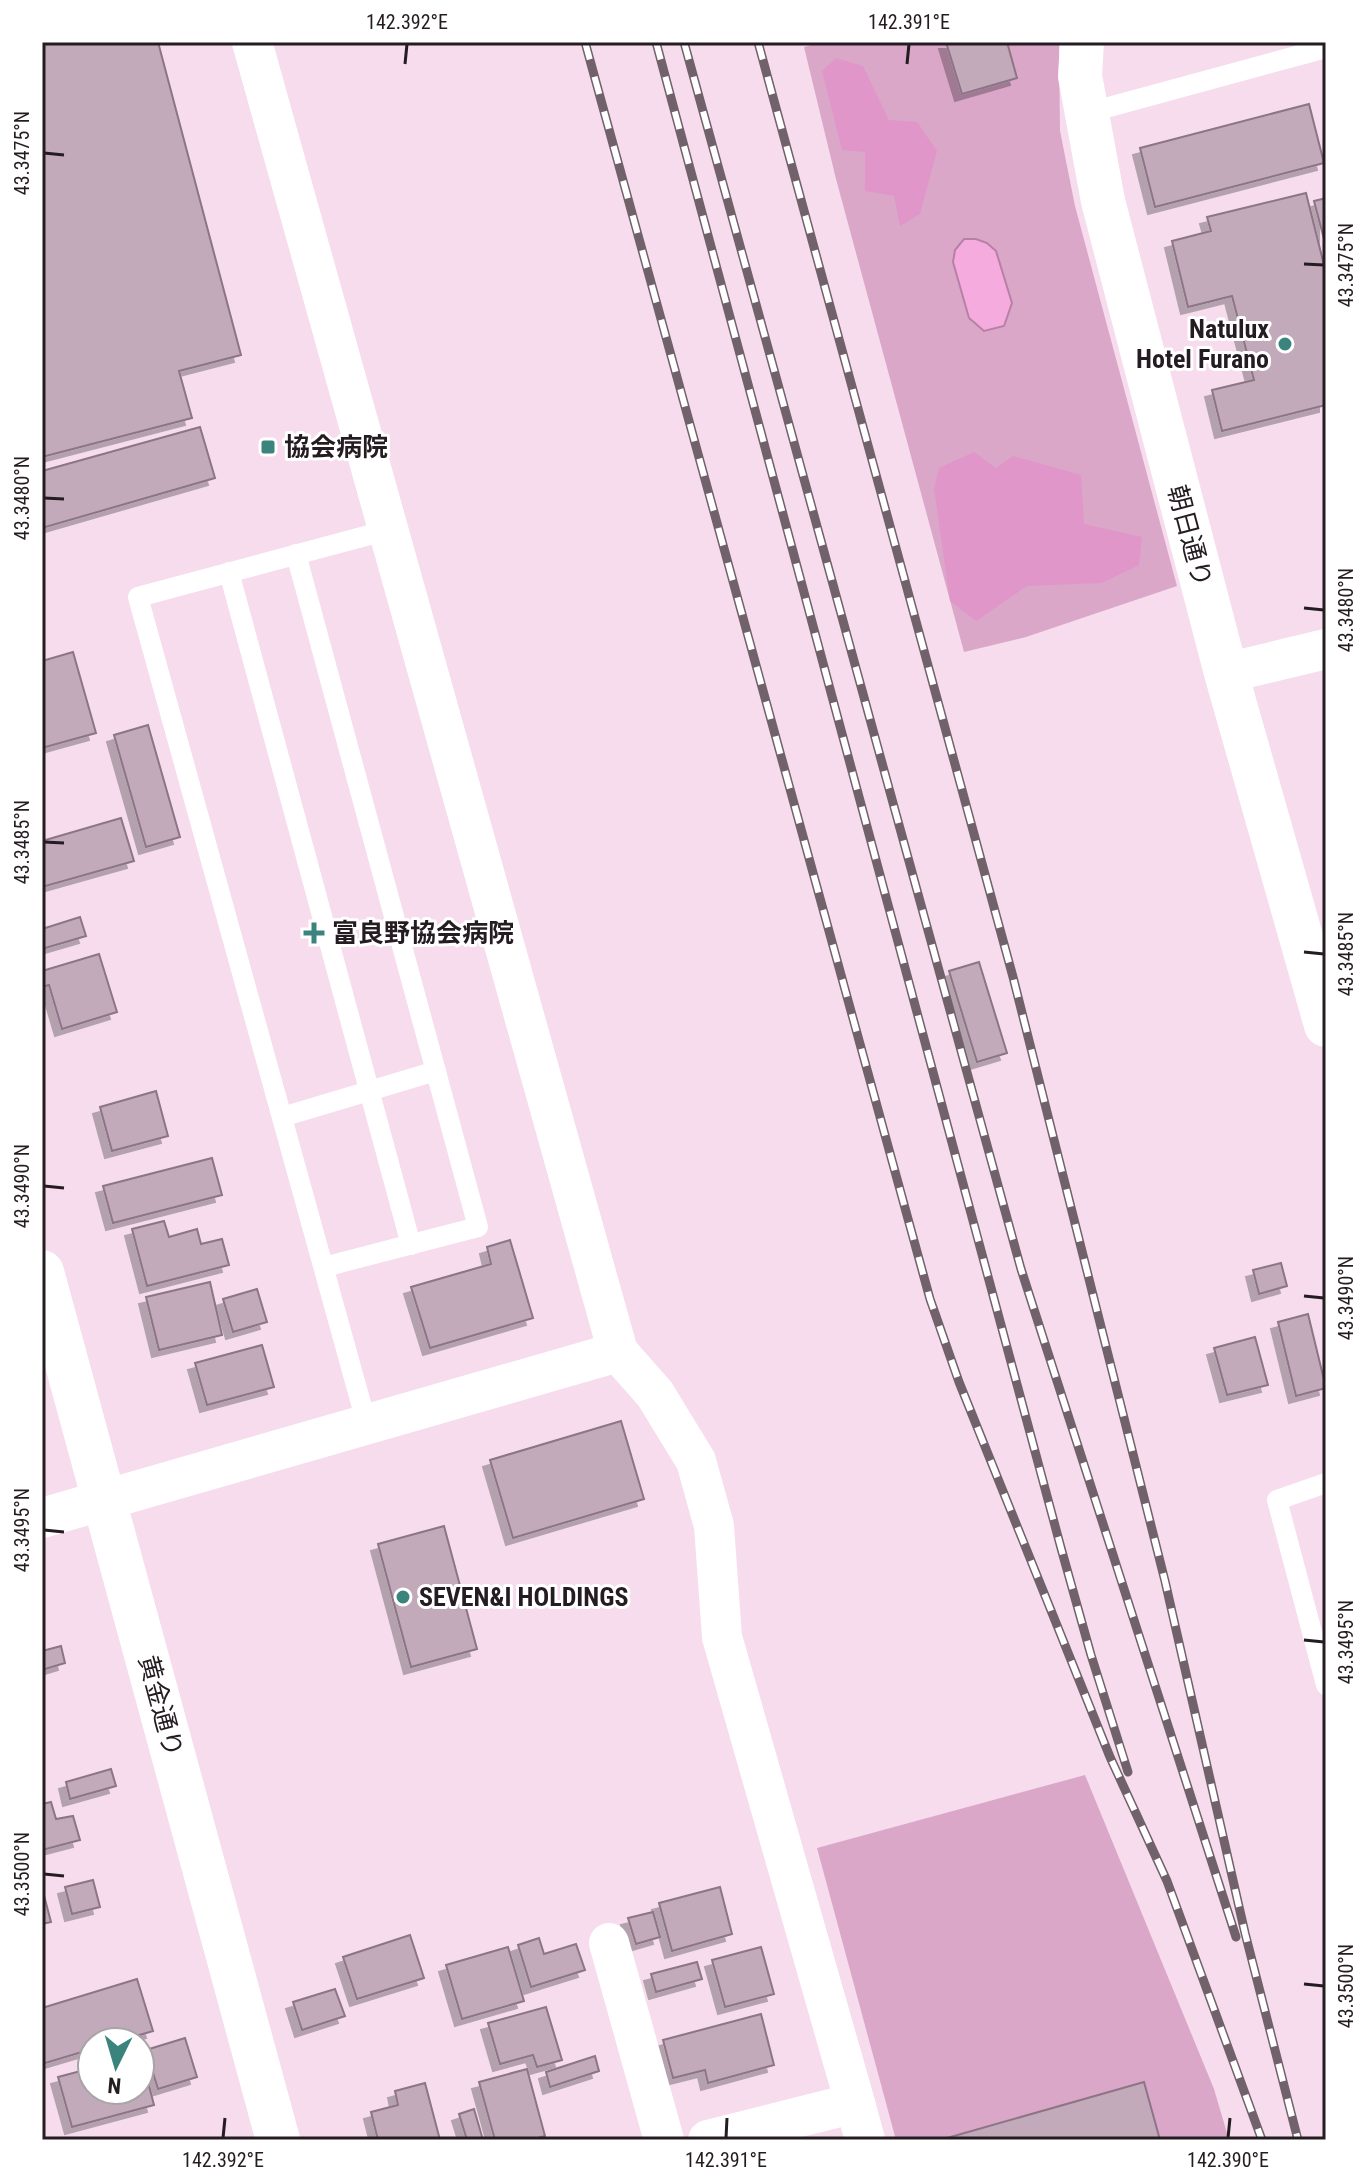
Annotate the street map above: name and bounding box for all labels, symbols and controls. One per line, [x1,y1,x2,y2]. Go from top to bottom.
text: 142.392°E [366,10,448,34]
text: 142.391°E [868,10,950,34]
text: 43.3475°N [10,111,34,195]
text: 43.3475°N [1334,223,1358,307]
place label: Natulux Hotel Furano [1136,314,1269,374]
marker: Natulux Hotel Furano [1276,335,1294,353]
place label: 協会病院 [284,432,388,462]
marker: 協会病院 [259,438,277,456]
text: 43.3480°N [10,456,34,540]
street label: 朝日通り [1162,482,1218,590]
text: 43.3480°N [1334,568,1358,652]
text: 43.3485°N [10,800,34,884]
text: 43.3485°N [1334,912,1358,996]
place label: 富良野協会病院 [332,918,514,948]
marker: 富良野協会病院 [303,922,325,944]
text: 43.3490°N [10,1144,34,1228]
text: 43.3490°N [1334,1256,1358,1340]
text: 43.3495°N [10,1488,34,1572]
place label: SEVEN&I HOLDINGS [419,1582,629,1612]
marker: SEVEN&I HOLDINGS [394,1588,412,1606]
text: 43.3495°N [1334,1600,1358,1684]
street label: 黄金通り [133,1652,189,1760]
text: 43.3500°N [10,1832,34,1916]
text: 43.3500°N [1334,1944,1358,2028]
north arrow [76,2026,156,2106]
text: N [106,2072,122,2098]
text: 142.392°E [182,2148,264,2172]
text: 142.391°E [685,2148,767,2172]
text: 142.390°E [1187,2148,1269,2172]

